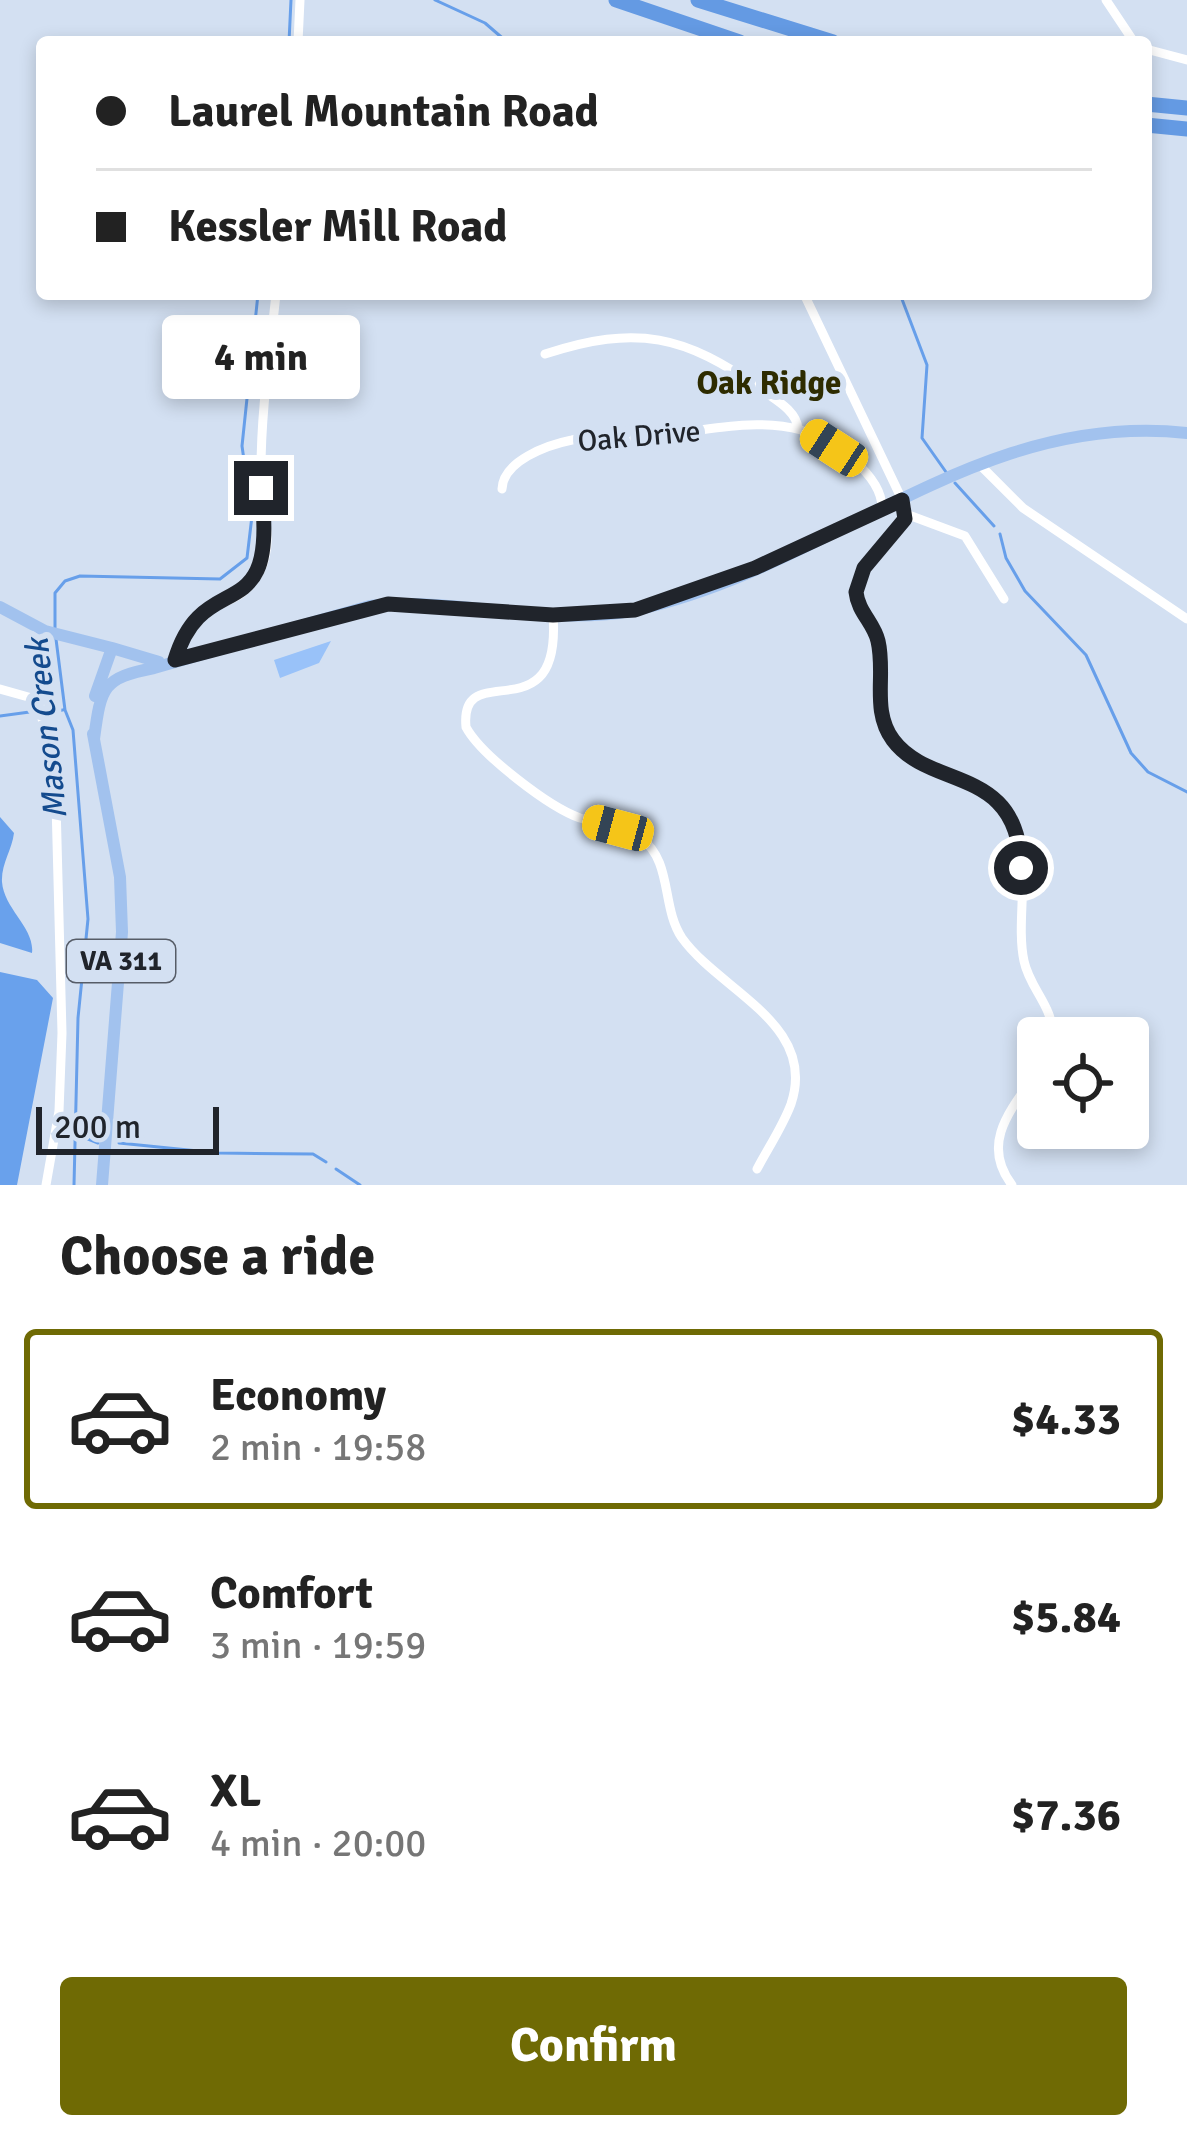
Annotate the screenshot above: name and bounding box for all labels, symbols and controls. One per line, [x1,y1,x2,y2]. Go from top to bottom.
text: Laurel Mountain Road [168,84,599,139]
text: Kessler Mill Road [168,199,508,254]
callout: 4 min [162,314,360,398]
text: 4 min [214,333,308,381]
district label: Oak Ridge [696,363,842,404]
street label: Oak Drive [576,413,702,460]
car [794,413,874,483]
route end [234,461,288,515]
water label: Mason Creek [16,634,76,821]
car [579,801,657,855]
route start [994,841,1048,895]
road number: VA 311 [67,940,175,982]
map controls [1017,1017,1149,1149]
button: locate [1017,1017,1149,1149]
scale bar [36,1101,219,1154]
text: 200 m [54,1107,141,1148]
text: Choose a ride [60,1223,375,1290]
icon: car [66,1365,174,1473]
text: Economy [210,1368,386,1423]
text: $4.33 [1011,1392,1121,1447]
text: 2 min · 19:58 [210,1423,426,1471]
icon: car [66,1563,174,1671]
text: Comfort [210,1566,373,1621]
text: $5.84 [1011,1590,1121,1645]
text: 3 min · 19:59 [210,1621,426,1669]
icon: car [66,1761,174,1869]
text: XL [210,1764,261,1819]
text: $7.36 [1011,1788,1121,1843]
text: 4 min · 20:00 [210,1819,426,1867]
button: Confirm [60,1977,1127,2115]

